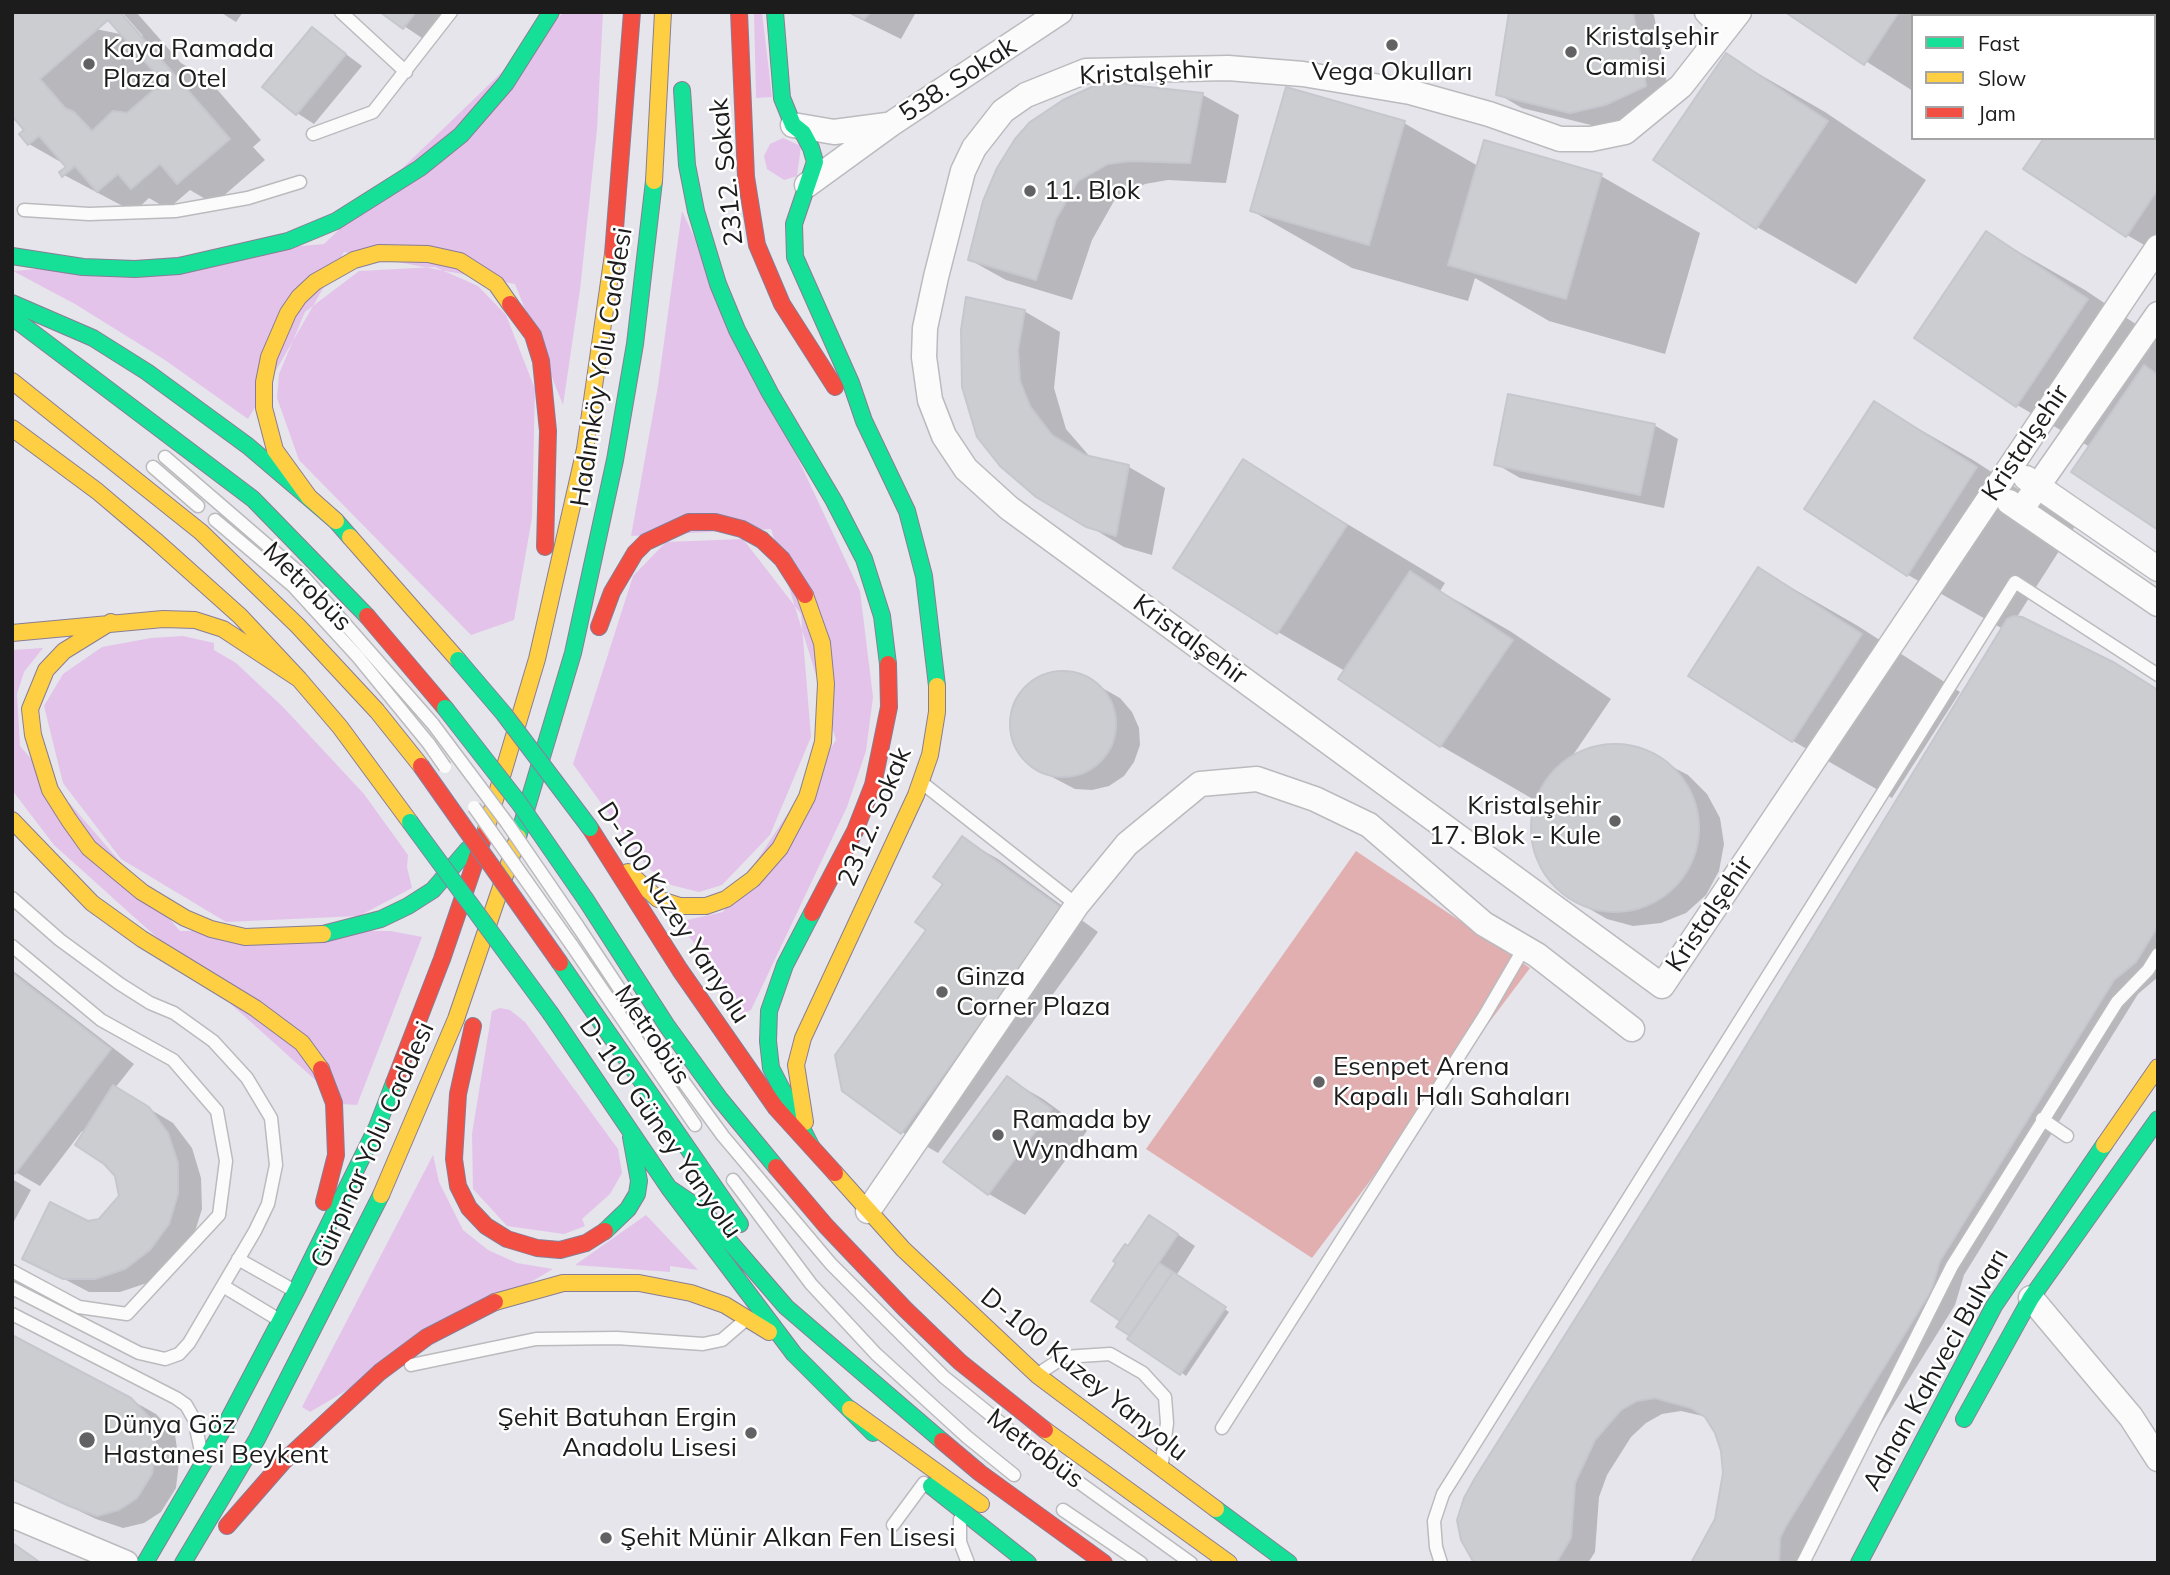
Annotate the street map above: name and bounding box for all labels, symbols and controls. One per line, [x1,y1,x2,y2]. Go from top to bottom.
legend [1911,14,2156,140]
place label: Kristalşehir Camisi [1585,21,1719,82]
text: Fast [1978,30,2020,56]
street label: 538. Sokak [894,31,1022,129]
place label: Kaya Ramada Plaza Otel [103,33,274,94]
marker: Vega Okulları [1384,37,1400,53]
marker: Kristalşehir Camisi [1563,44,1579,60]
street label: Kristalşehir [1078,54,1214,92]
marker: Kaya Ramada Plaza Otel [81,56,97,72]
place label: Vega Okulları [1312,56,1472,88]
text: Slow [1978,65,2026,91]
street label: 2312. Sokak [704,97,750,247]
text: Jam [1978,100,2016,126]
place label: 11. Blok [1044,175,1140,207]
marker: 11. Blok [1022,183,1038,199]
street label: Hadımköy Yolu Caddesi [565,225,639,509]
street label: Kristalşehir [1976,379,2076,507]
street label: Metrobüs [256,536,358,638]
street label: Kristalşehir [1127,588,1253,692]
street label: 2312. Sokak [832,743,918,891]
place label: Kristalşehir 17. Blok - Kule [1429,790,1601,852]
street label: D-100 Kuzey Yanyolu [590,797,756,1029]
marker: Kristalşehir 17. Blok - Kule [1607,813,1623,829]
street label: Kristalşehir [1660,850,1760,978]
place label: Ginza Corner Plaza [956,961,1110,1023]
street label: Metrobüs [607,979,697,1091]
marker: Ginza Corner Plaza [934,984,950,1000]
street label: D-100 Güney Yanyolu [572,1012,748,1244]
street label: Gürpınar Yolu Caddesi [305,1017,441,1273]
place label: Esenpet Arena Kapalı Halı Sahaları [1333,1051,1570,1112]
marker: Esenpet Arena Kapalı Halı Sahaları [1311,1074,1327,1090]
place label: Ramada by Wyndham [1012,1104,1151,1166]
marker: Ramada by Wyndham [990,1127,1006,1143]
street label: Adnan Kahveci Bulvarı [1856,1244,2016,1496]
street label: D-100 Kuzey Yanyolu [974,1282,1194,1468]
place label: Şehit Batuhan Ergin Anadolu Lisesi [497,1402,737,1464]
street label: Metrobüs [980,1402,1090,1496]
place label: Dünya Göz Hastanesi Beykent [103,1409,328,1470]
marker: Şehit Batuhan Ergin Anadolu Lisesi [743,1425,759,1441]
marker: Dünya Göz Hastanesi Beykent [77,1430,97,1450]
place label: Şehit Münir Alkan Fen Lisesi [620,1522,956,1554]
marker: Şehit Münir Alkan Fen Lisesi [598,1530,614,1546]

